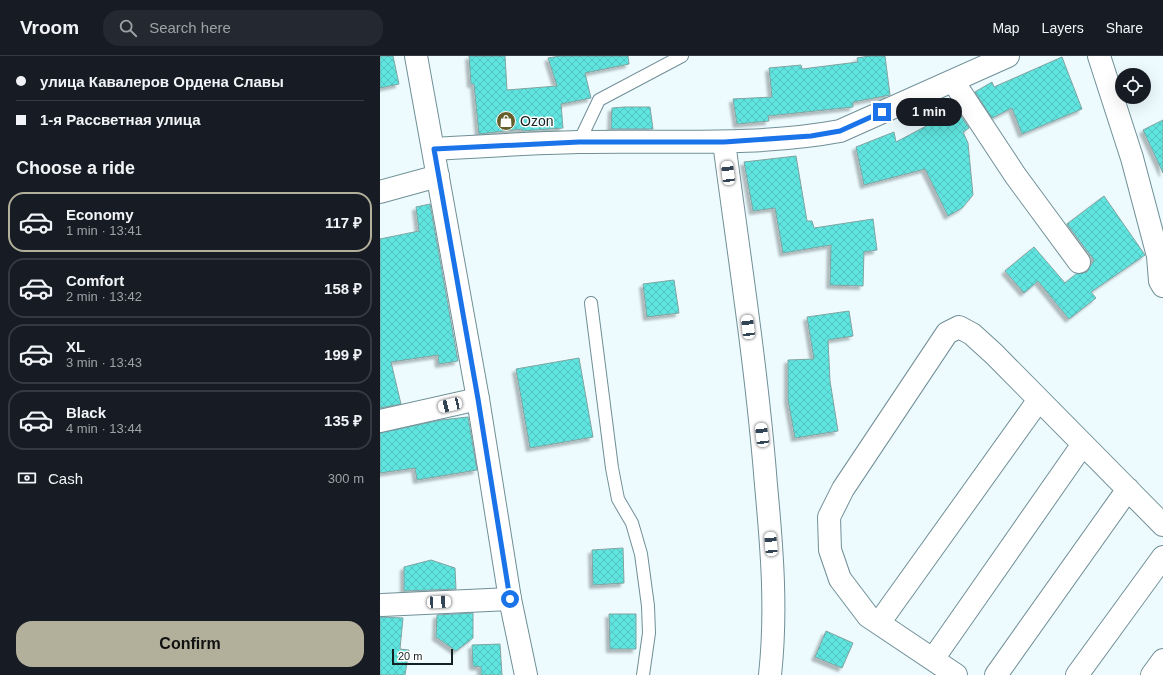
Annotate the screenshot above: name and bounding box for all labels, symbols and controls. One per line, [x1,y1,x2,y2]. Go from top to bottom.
search box [103,10,383,46]
text: Vroom [20,17,79,38]
icon: search [117,17,139,39]
text: Search here [149,19,231,36]
text: Map [992,20,1020,36]
text: Layers [1042,20,1084,36]
text: Share [1106,20,1143,36]
map controls [1115,68,1151,104]
button: locate [1115,68,1151,104]
text: улица Кавалеров Ордена Славы [40,73,284,90]
callout: 1 min [896,98,962,126]
route end [873,103,891,121]
text: 1 min [912,104,946,119]
shop icon: Ozon [495,110,517,132]
text: 1-я Рассветная улица [40,111,201,128]
place label: Ozon [520,113,553,129]
text: Choose a ride [16,158,135,178]
car [721,160,735,186]
icon: car [18,204,54,240]
text: Economy [66,206,134,223]
text: 117 ₽ [325,214,362,231]
text: 1 min · 13:41 [66,223,142,238]
icon: car [18,270,54,306]
text: Comfort [66,272,124,289]
text: 158 ₽ [324,280,362,297]
text: 2 min · 13:42 [66,289,142,304]
car [741,314,755,340]
icon: car [18,336,54,372]
text: XL [66,338,85,355]
text: 199 ₽ [324,346,362,363]
text: 3 min · 13:43 [66,355,142,370]
car [437,396,463,414]
icon: car [18,402,54,438]
text: Black [66,404,106,421]
text: 135 ₽ [324,412,362,429]
text: 4 min · 13:44 [66,421,142,436]
car [755,422,769,448]
icon: cash [16,467,38,489]
text: Cash [48,470,83,487]
text: 300 m [328,471,364,486]
car [764,532,778,556]
route start [501,590,519,608]
car [427,595,451,609]
button: Confirm [16,621,364,667]
scale bar [392,647,453,666]
text: 20 m [398,650,422,662]

